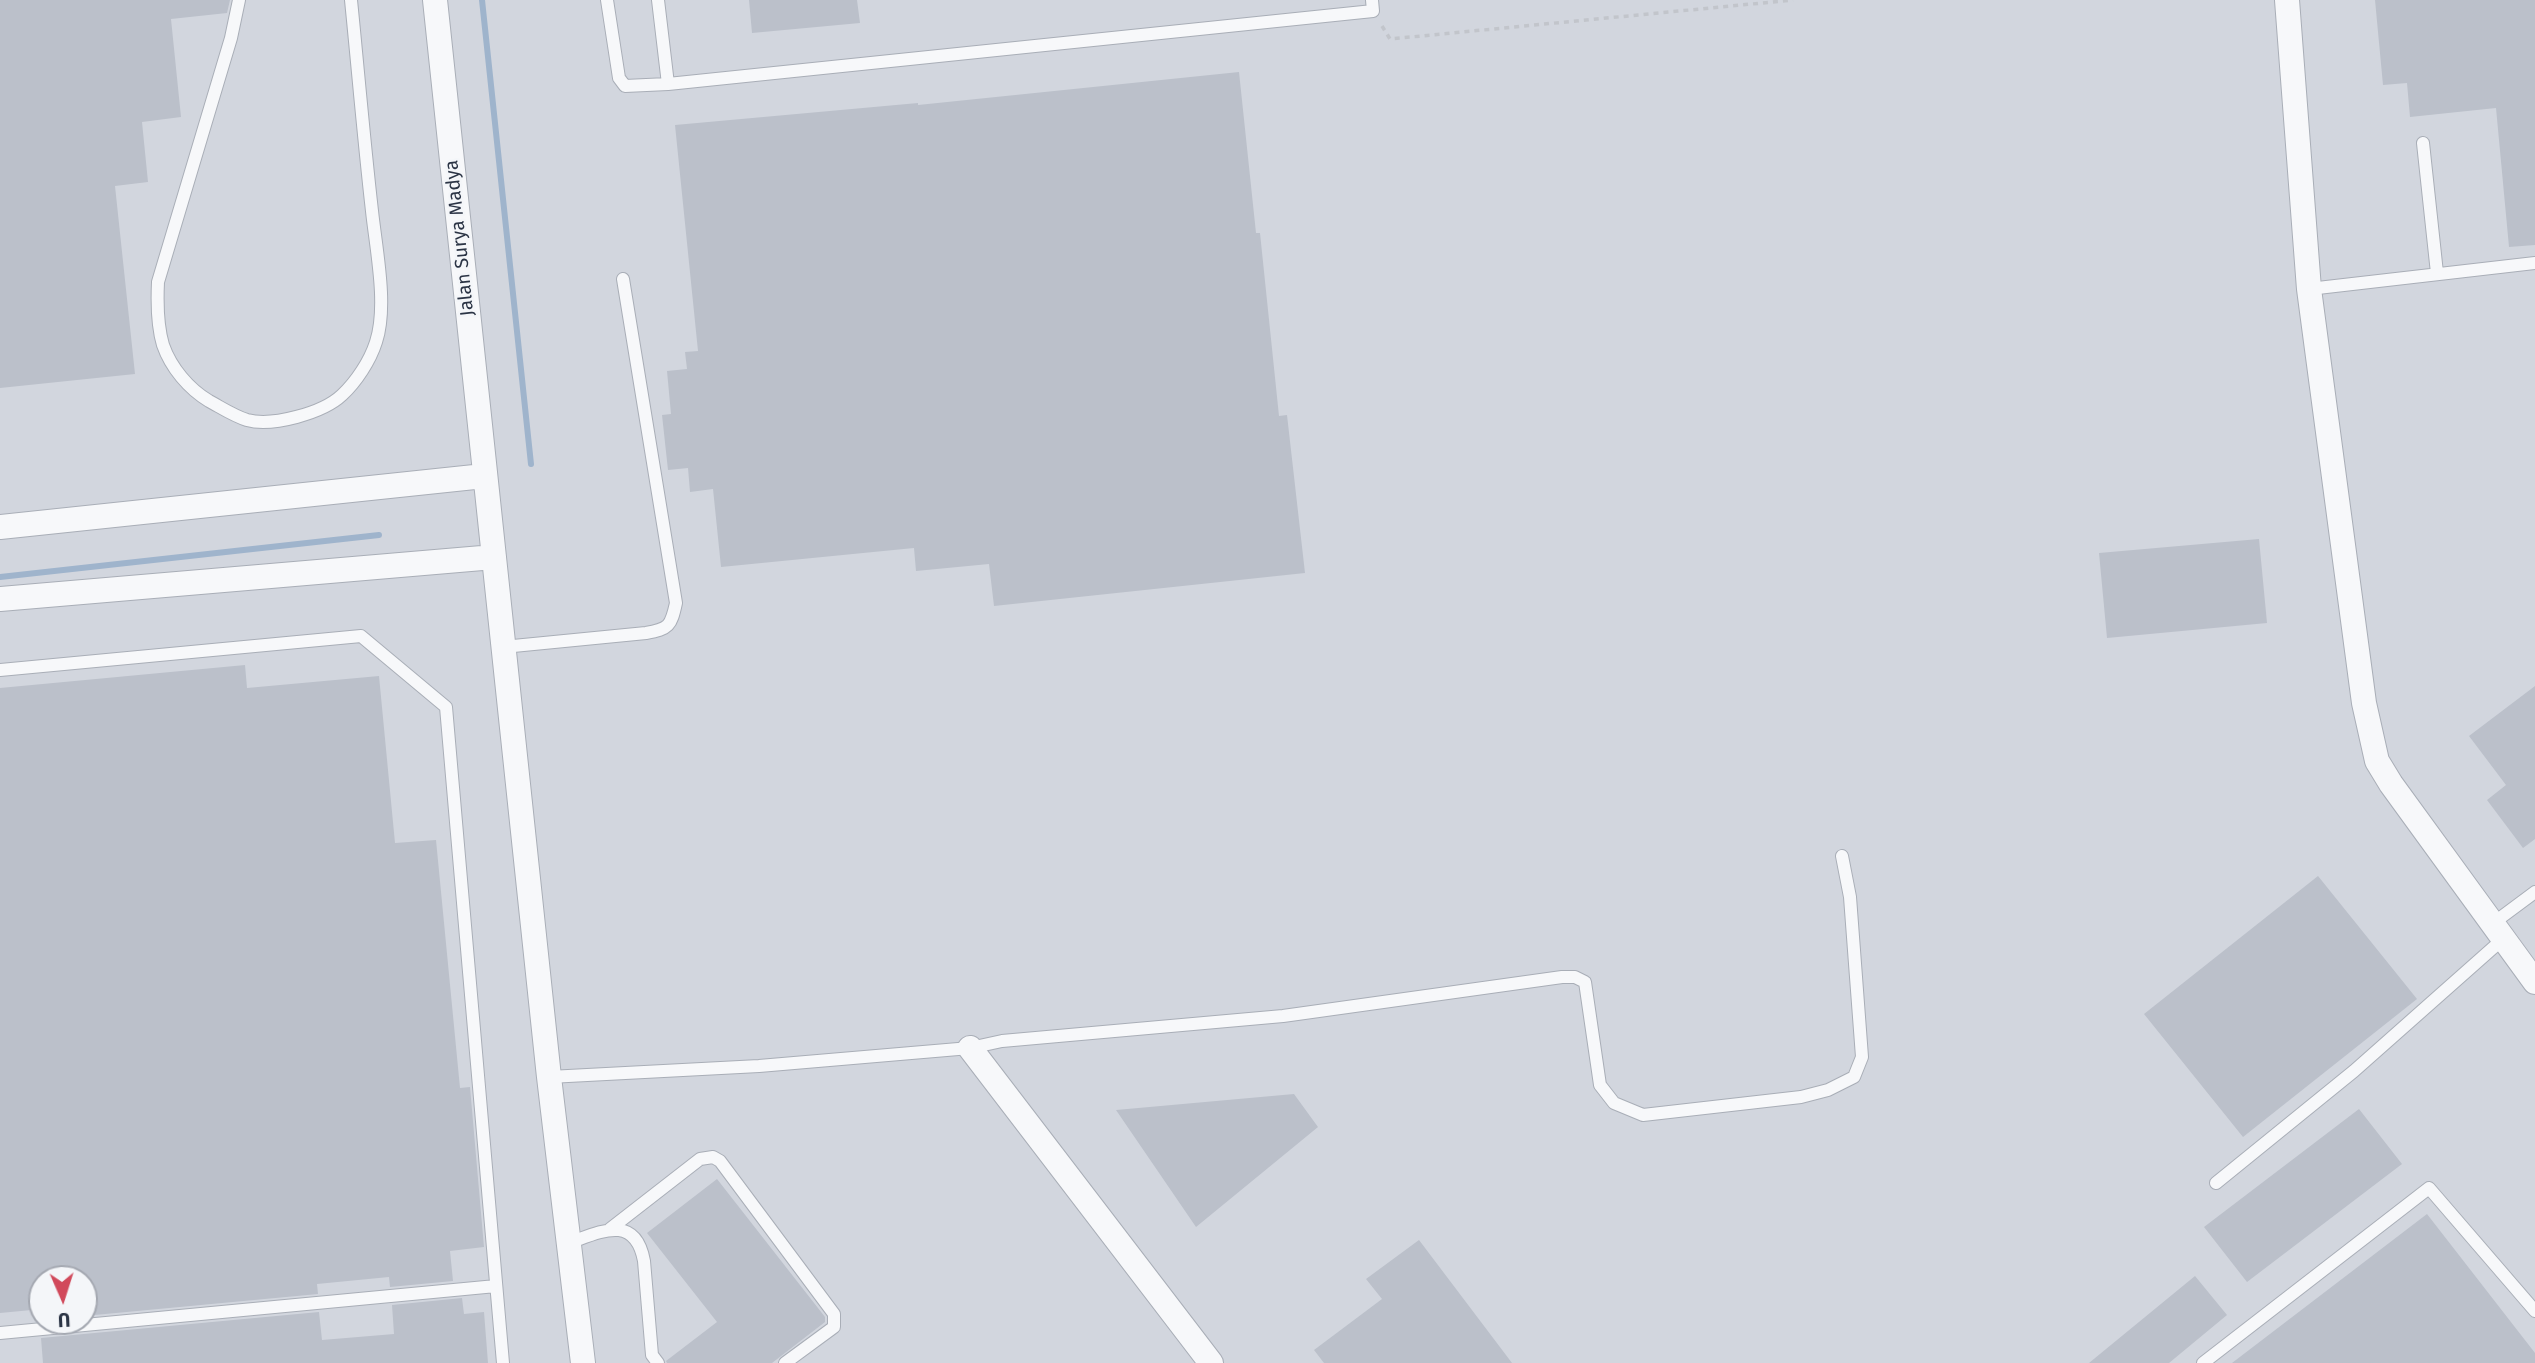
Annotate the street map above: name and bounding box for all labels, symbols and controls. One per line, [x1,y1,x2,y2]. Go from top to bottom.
street label: Jalan Surya Madya [440,159,480,317]
north arrow [28,1265,98,1335]
text: U [57,1308,71,1331]

